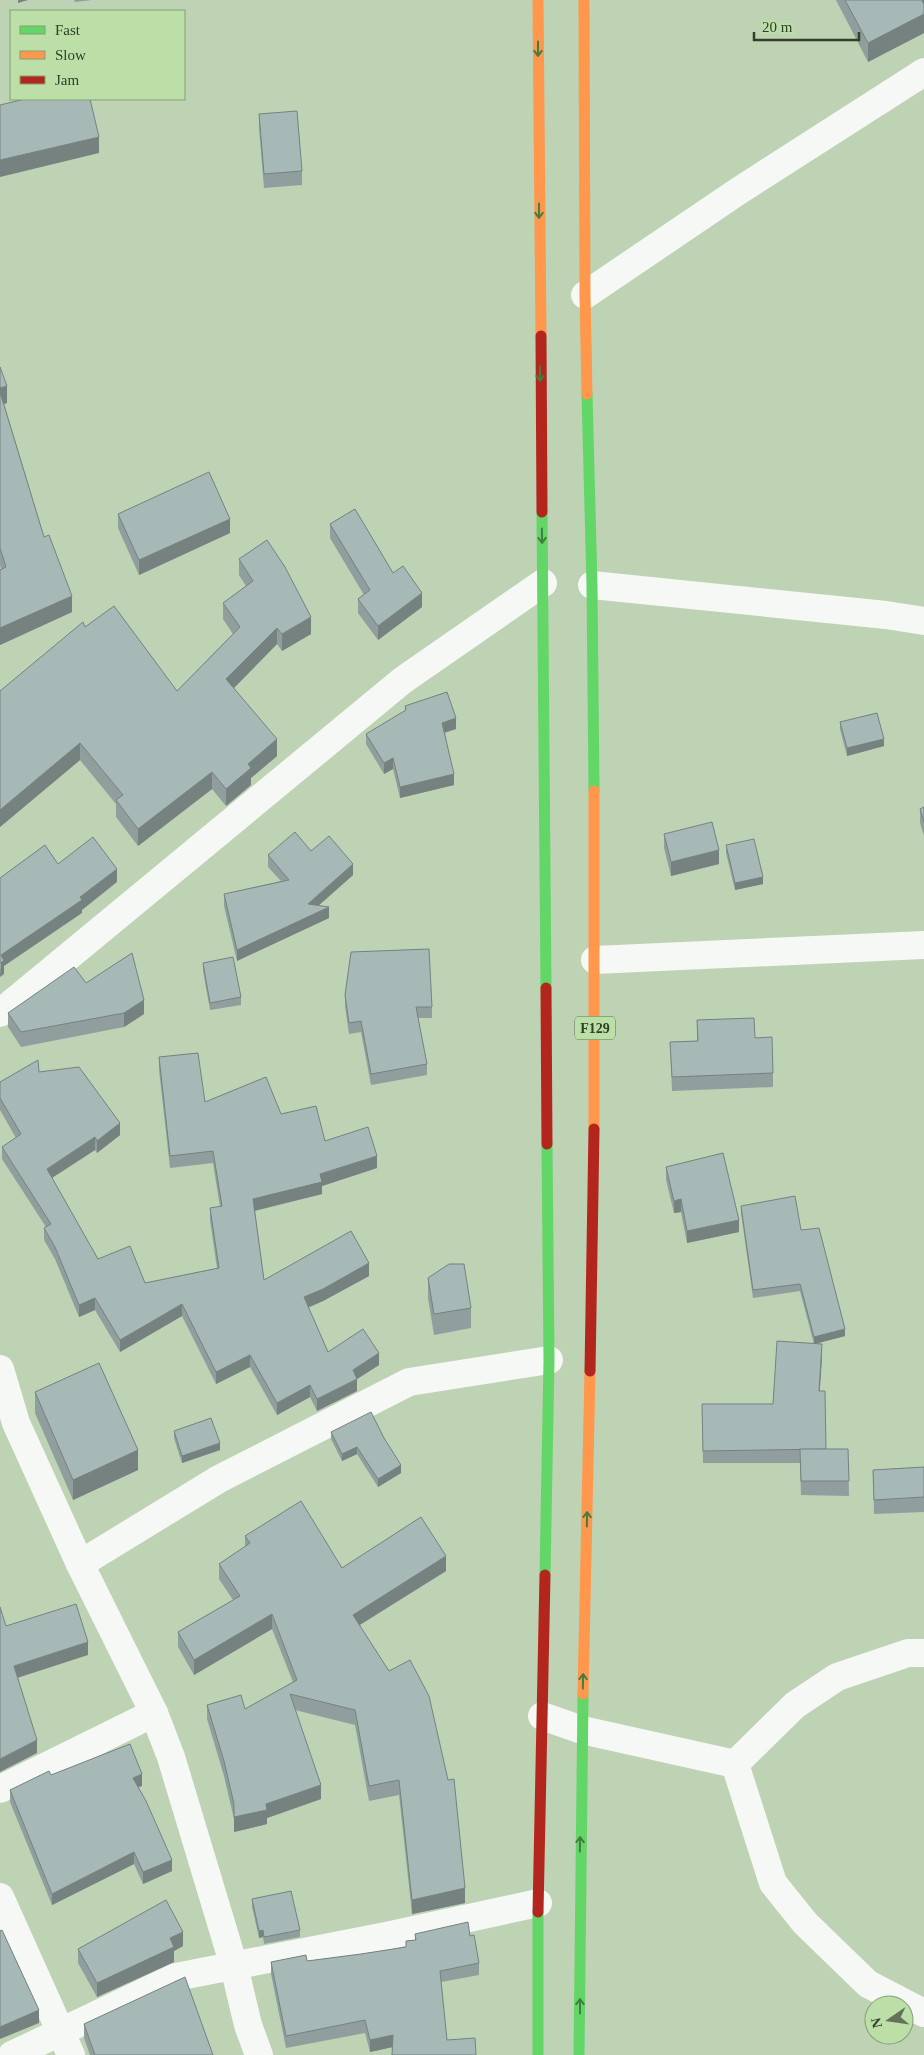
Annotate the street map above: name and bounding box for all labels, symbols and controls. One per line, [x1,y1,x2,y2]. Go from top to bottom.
legend [10,10,185,100]
scale bar [754,10,859,42]
text: 20 m [762,19,793,35]
text: Fast [55,22,81,38]
one-way arrow [533,40,543,56]
text: Slow [55,47,86,63]
text: Jam [55,72,79,88]
one-way arrow [534,202,544,219]
one-way arrow [535,365,545,381]
one-way arrow [538,528,547,544]
road number: F129 [575,1016,615,1040]
one-way arrow [582,1511,591,1527]
one-way arrow [578,1674,588,1690]
one-way arrow [576,1836,585,1852]
north arrow [864,1995,914,2045]
one-way arrow [575,1999,585,2015]
text: N [868,2016,885,2029]

